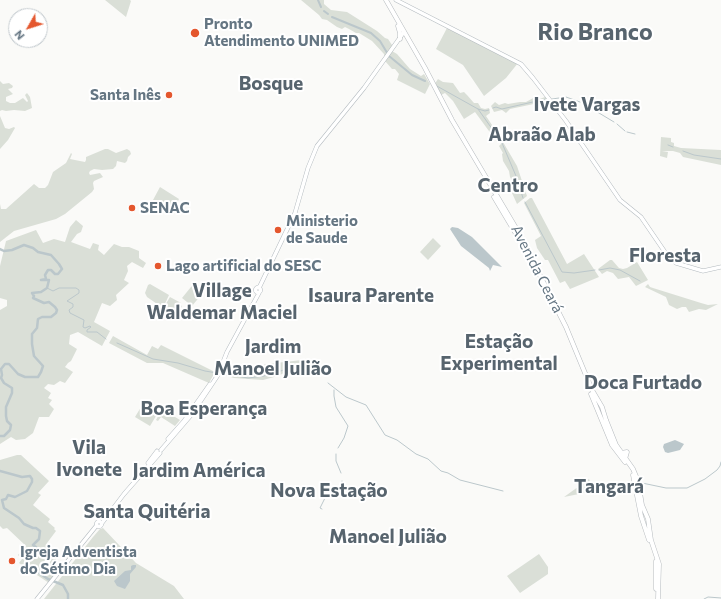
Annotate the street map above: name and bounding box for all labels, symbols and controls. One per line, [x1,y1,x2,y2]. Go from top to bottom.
north arrow [8,8,48,48]
place label: Pronto Atendimento UNIMED [204,15,359,50]
district label: Rio Branco [537,18,653,46]
marker: Pronto Atendimento UNIMED [189,27,201,39]
text: N [11,28,27,43]
district label: Bosque [239,73,303,95]
place label: Santa Inês [90,86,161,104]
marker: Santa Inês [164,90,174,100]
district label: Ivete Vargas [534,94,640,116]
district label: Abraão Alab [488,124,596,146]
district label: Centro [478,175,538,197]
place label: SENAC [140,199,190,217]
marker: SENAC [127,203,137,213]
place label: Ministerio de Saude [286,212,358,247]
street label: Avenida Ceará [507,222,567,316]
marker: Ministerio de Saude [273,225,283,235]
district label: Floresta [629,245,701,267]
place label: Lago artificial do SESC [166,257,322,275]
marker: Lago artificial do SESC [153,261,163,271]
district label: Village Waldemar Maciel [147,280,297,324]
district label: Isaura Parente [308,285,434,307]
district label: Estação Experimental [440,331,558,375]
district label: Jardim Manoel Julião [214,336,332,380]
district label: Doca Furtado [584,372,702,394]
district label: Boa Esperança [141,398,267,420]
district label: Vila Ivonete [56,437,122,481]
district label: Jardim América [133,460,265,482]
district label: Tangará [574,476,644,498]
district label: Nova Estação [270,480,388,502]
district label: Santa Quitéria [84,501,210,523]
district label: Manoel Julião [329,526,447,548]
place label: Igreja Adventista do Sétimo Dia [20,543,137,578]
marker: Igreja Adventista do Sétimo Dia [7,556,17,566]

